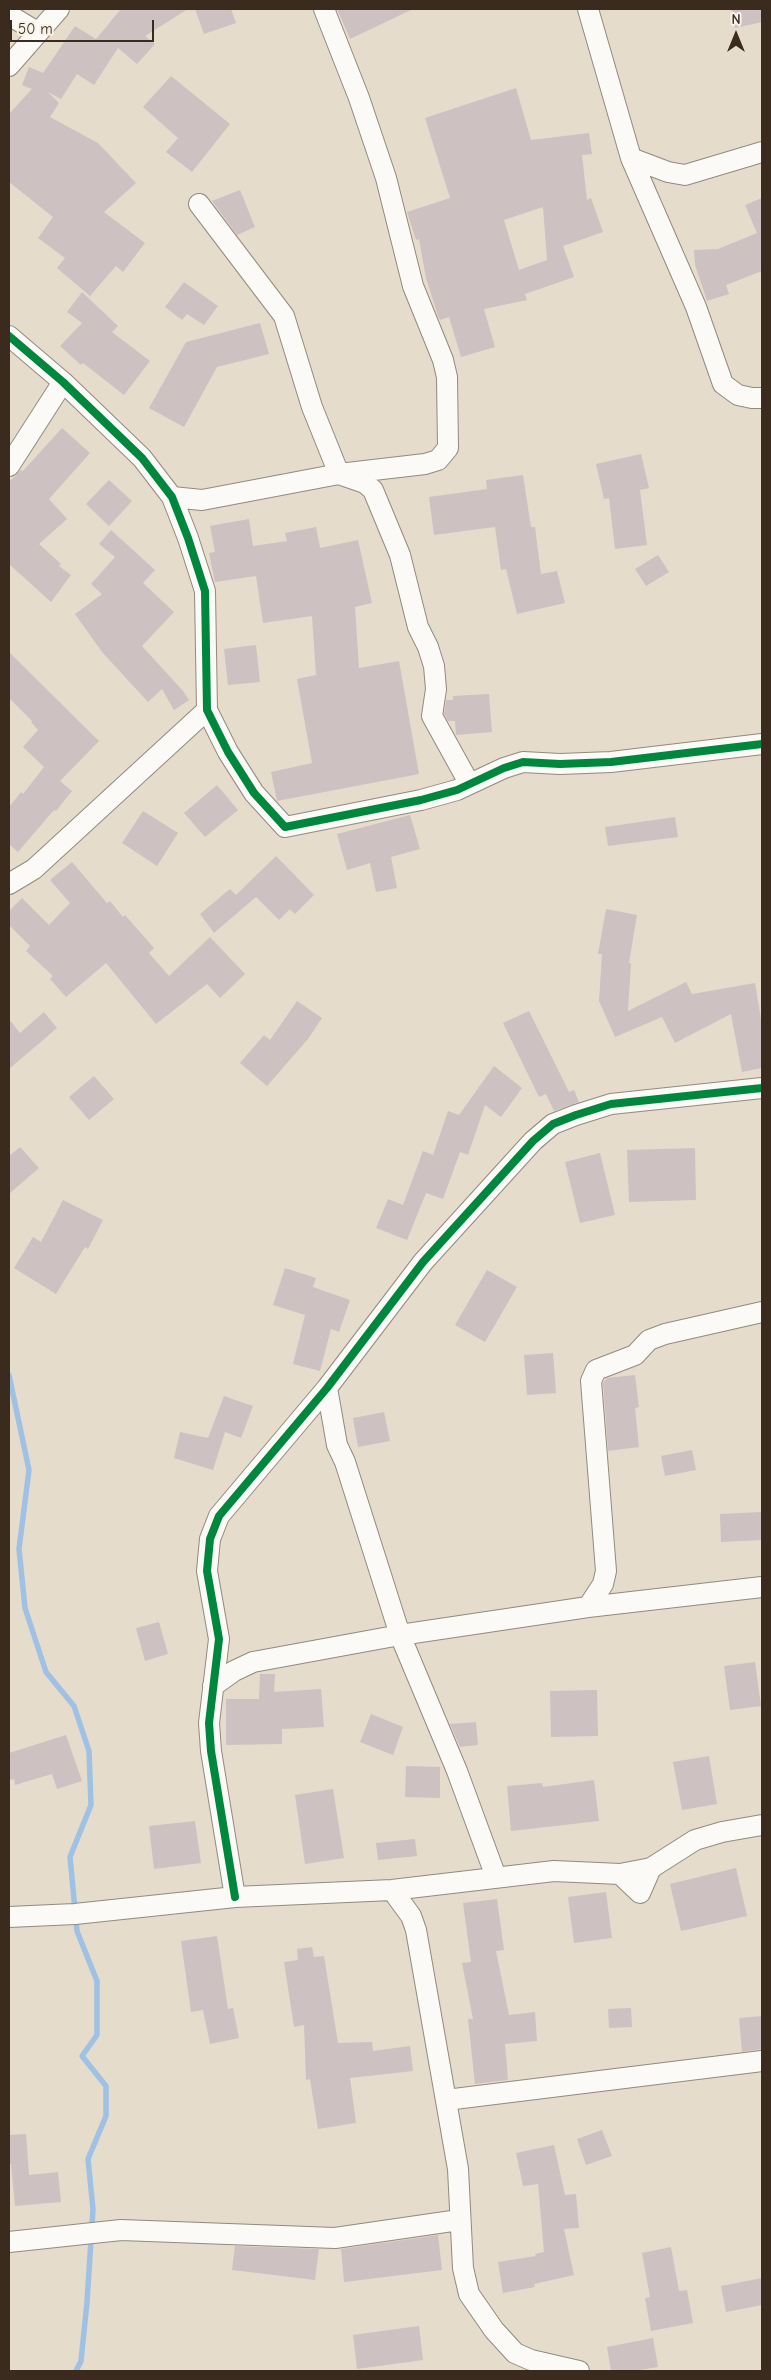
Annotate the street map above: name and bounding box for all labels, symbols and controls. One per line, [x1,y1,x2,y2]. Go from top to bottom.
scale bar [12,10,156,42]
north arrow [711,10,761,60]
text: N [731,11,741,28]
text: 50 m [18,20,53,38]

